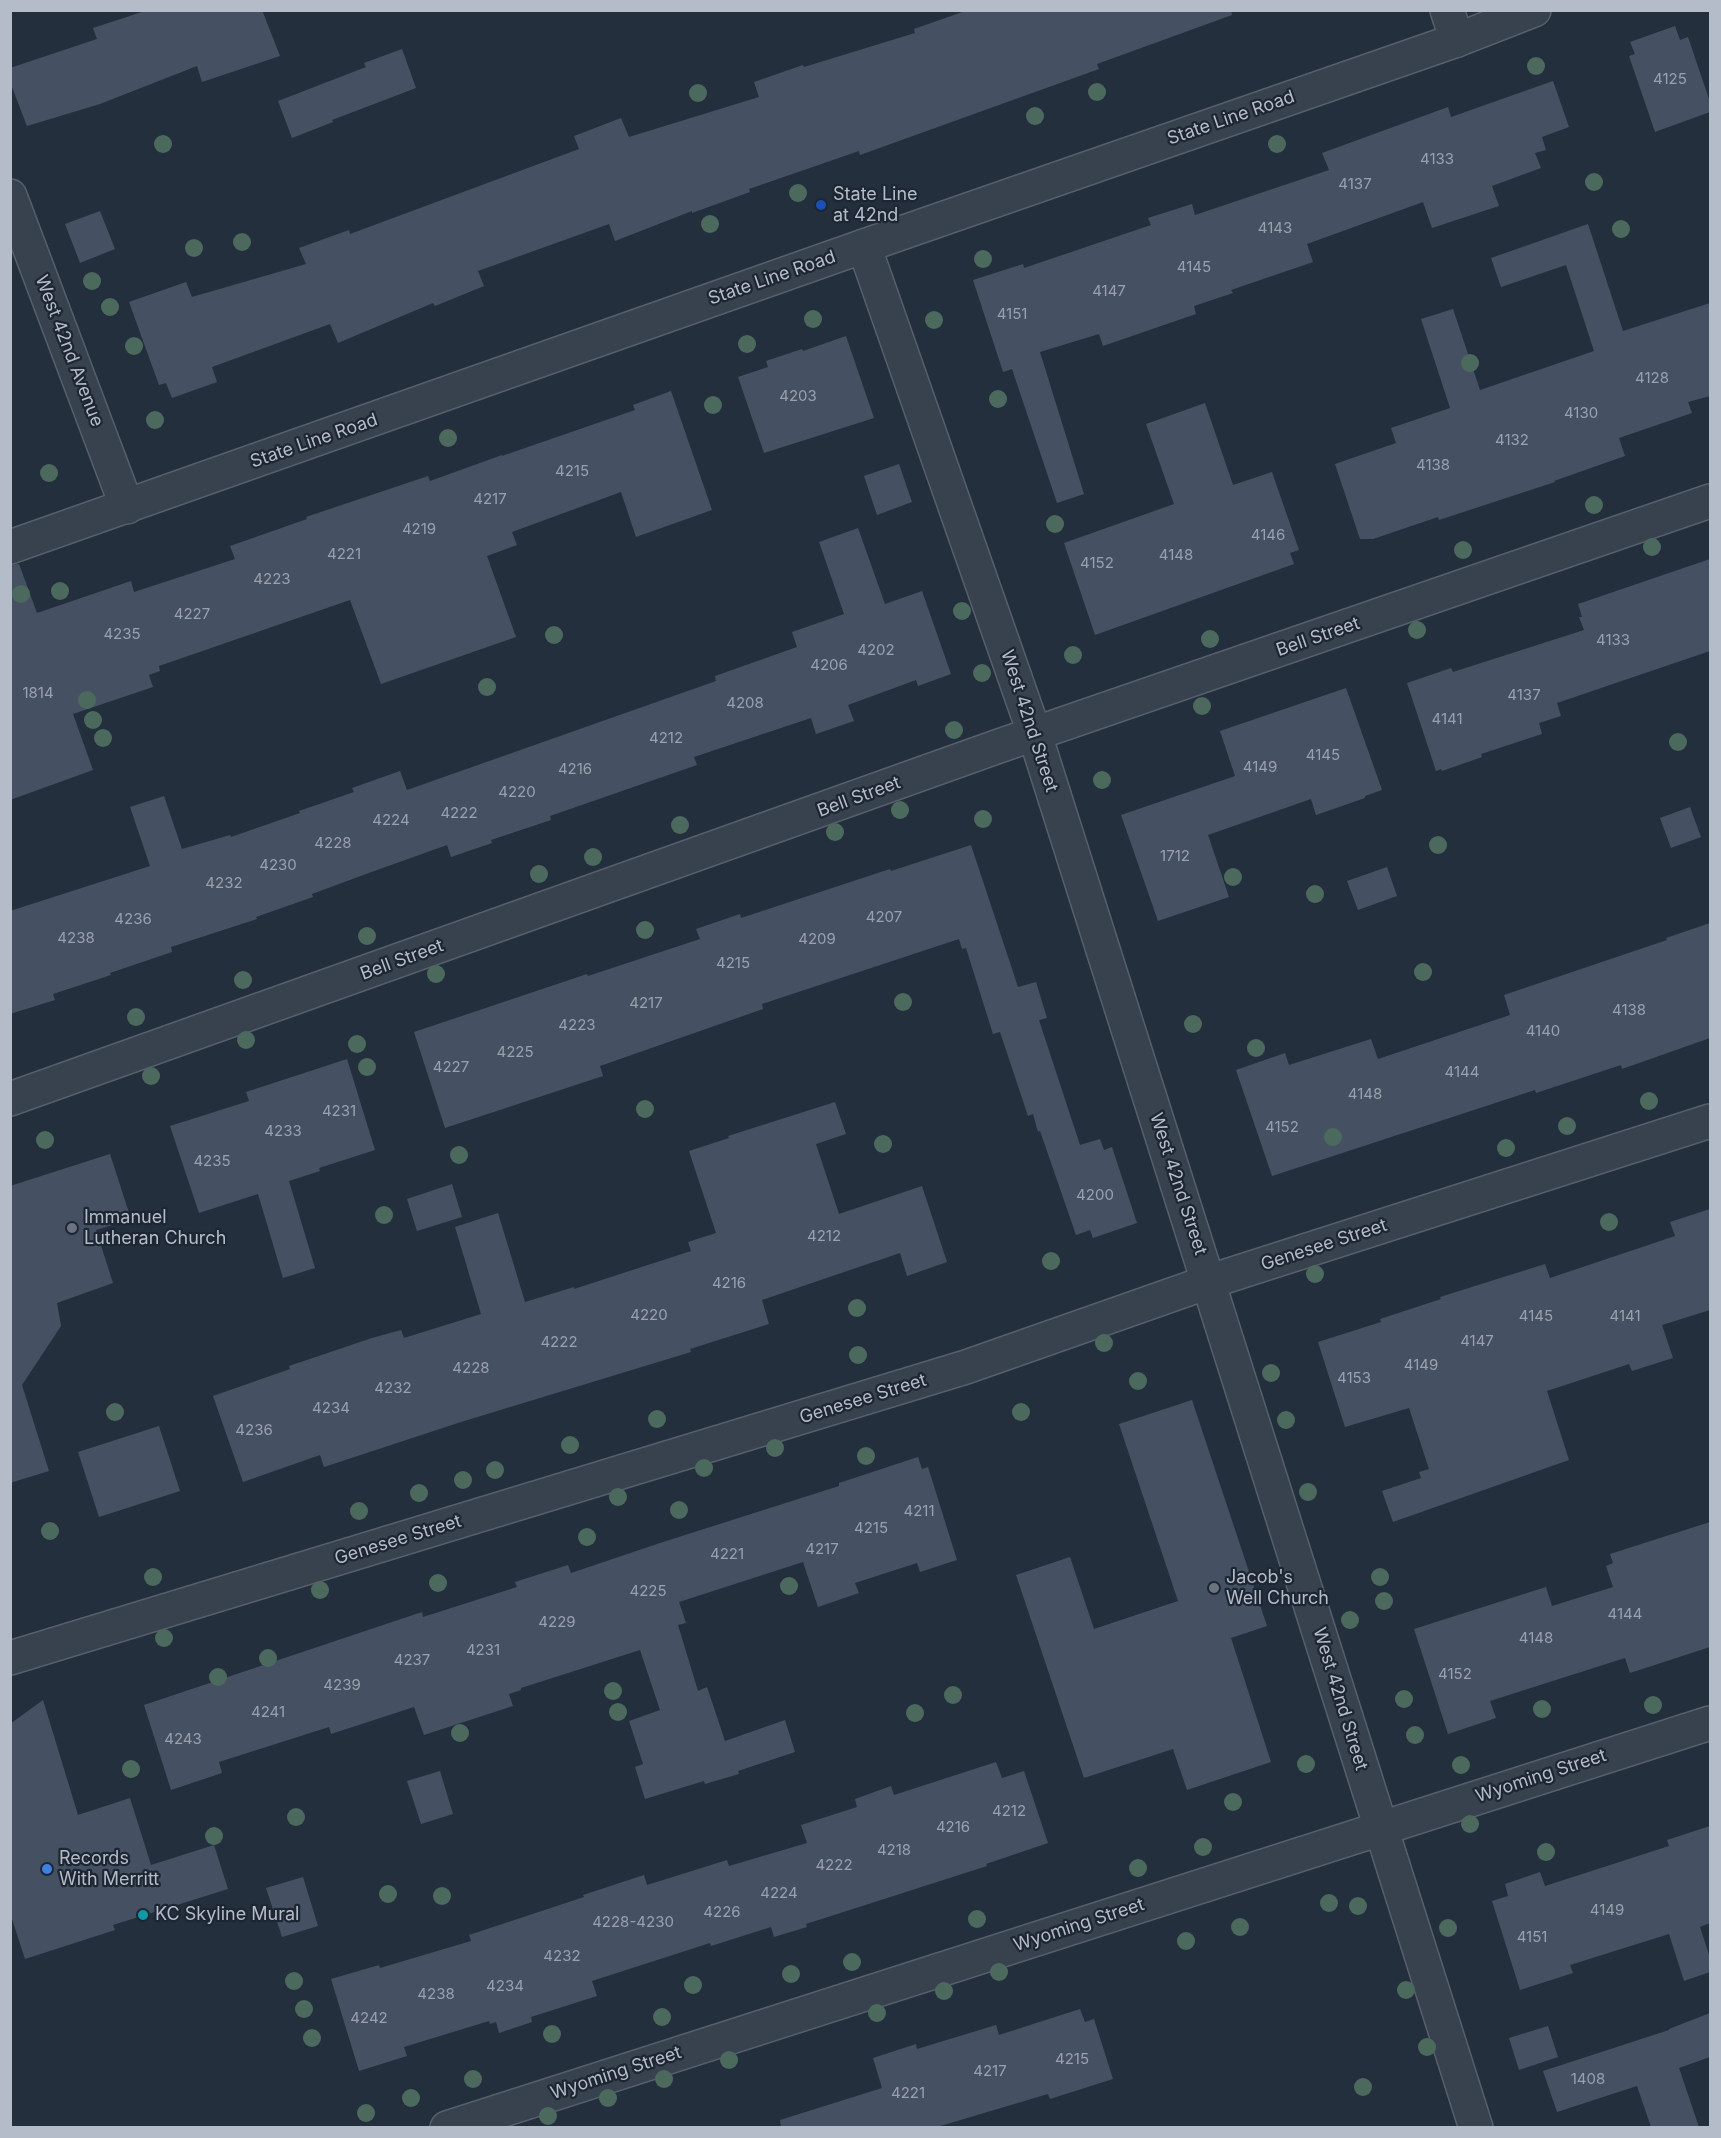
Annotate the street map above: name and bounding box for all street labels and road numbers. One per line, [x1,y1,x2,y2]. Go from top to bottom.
street label: State Line Road [1165,86,1297,150]
street label: State Line Road [706,246,838,310]
street label: West 42nd Avenue [30,272,108,430]
street label: State Line Road [248,409,380,473]
street label: Bell Street [1273,613,1363,661]
street label: West 42nd Street [996,647,1062,795]
street label: Bell Street [815,772,903,822]
street label: Bell Street [358,935,446,985]
street label: West 42nd Street [1145,1110,1211,1258]
street label: Genesee Street [1258,1214,1390,1276]
street label: Genesee Street [797,1369,929,1429]
street label: Genesee Street [332,1510,464,1570]
street label: West 42nd Street [1308,1625,1372,1773]
street label: Wyoming Street [1473,1745,1609,1807]
street label: Wyoming Street [1011,1894,1147,1956]
street label: Wyoming Street [548,2042,684,2104]

